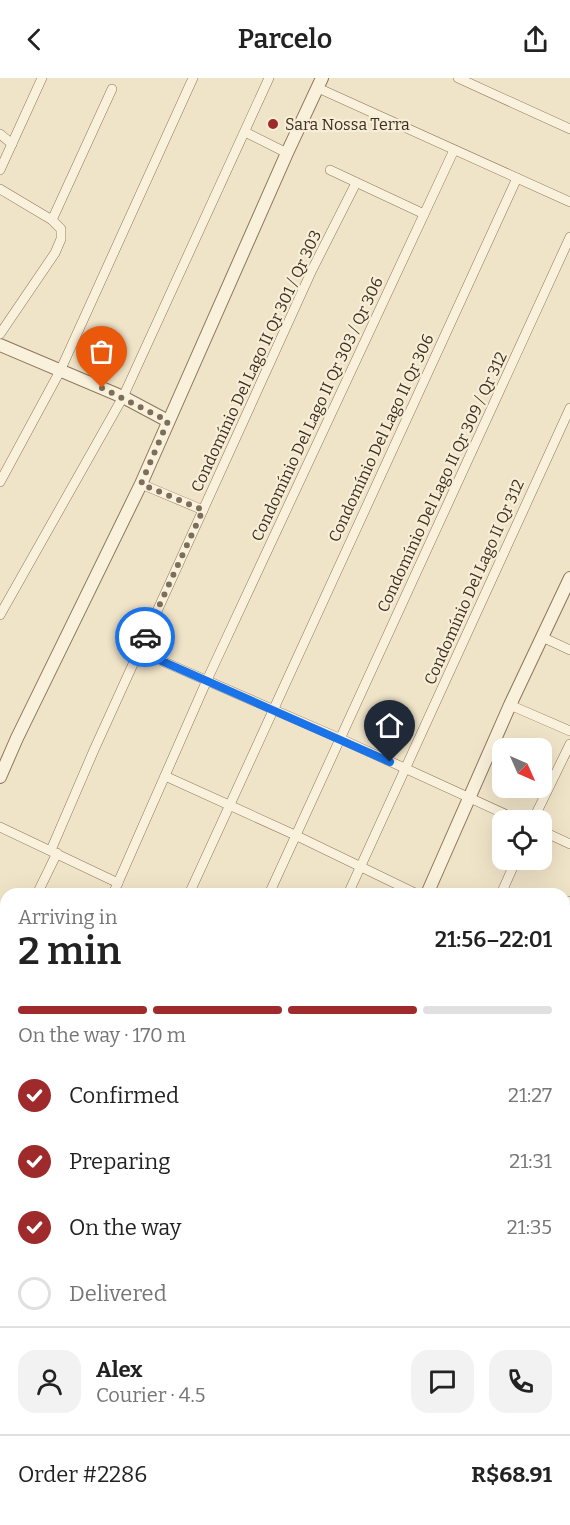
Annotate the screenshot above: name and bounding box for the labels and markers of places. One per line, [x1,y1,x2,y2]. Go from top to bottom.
place label: Sara Nossa Terra [285,115,410,134]
marker: Sara Nossa Terra [266,117,280,131]
pin [76,326,127,388]
pin [364,700,415,762]

